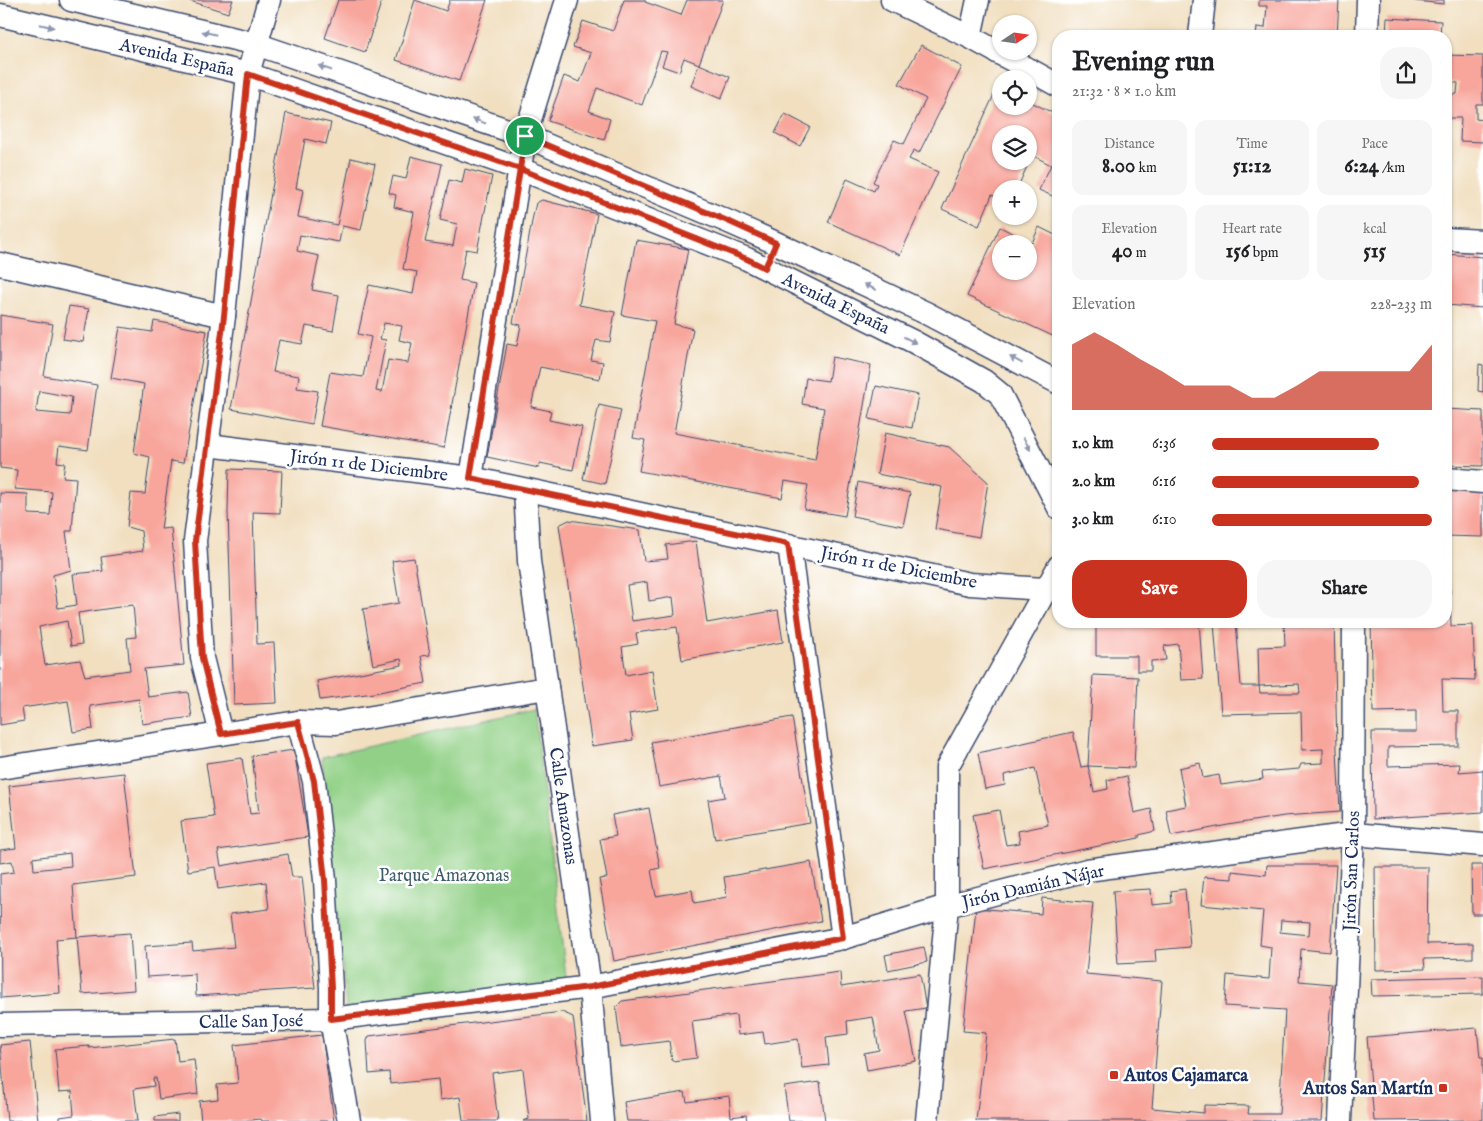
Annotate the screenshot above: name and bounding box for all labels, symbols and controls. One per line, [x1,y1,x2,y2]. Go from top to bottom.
north arrow [992,15,1038,60]
map controls [992,15,1037,280]
one-way arrow [40,22,55,30]
one-way arrow [201,29,216,37]
street label: Avenida España [116,34,237,83]
text: Evening run [1072,45,1215,80]
button: share [1380,47,1432,99]
one-way arrow [318,64,333,71]
button: locate [992,70,1037,115]
text: 21:32 · 8 × 1.0 km [1072,82,1176,102]
pin [504,115,546,157]
one-way arrow [471,116,486,124]
icon: arrive [511,122,539,150]
button: layers [992,125,1037,170]
text: Distance [1104,135,1155,153]
text: Time [1236,135,1268,153]
text: Pace [1361,135,1388,153]
text: 8.00 [1102,153,1135,180]
text: 51:12 [1233,153,1271,180]
text: 6:24 [1344,153,1379,180]
text: km [1135,159,1157,177]
text: /km [1379,159,1405,177]
button: + [992,180,1037,225]
text: Elevation [1102,220,1157,238]
text: Heart rate [1222,220,1282,238]
text: kcal [1363,220,1386,238]
button: − [992,235,1037,280]
text: 40 [1112,238,1133,265]
text: 156 [1225,238,1250,265]
text: 515 [1363,238,1386,265]
text: m [1133,244,1147,262]
text: bpm [1250,244,1279,262]
street label: Avenida España [777,268,893,340]
one-way arrow [863,283,877,291]
text: Elevation [1072,295,1135,315]
text: 228–233 m [1370,295,1432,315]
one-way arrow [902,336,917,344]
one-way arrow [1008,356,1023,364]
text: 1.0 km [1072,434,1114,454]
text: 6:36 [1152,434,1176,454]
one-way arrow [1023,437,1031,451]
street label: Jirón 11 de Diciembre [286,445,449,488]
text: 2.0 km [1072,472,1115,492]
text: 6:16 [1152,472,1176,492]
text: 3.0 km [1072,510,1114,530]
text: 6:10 [1152,510,1177,530]
street label: Jirón 11 de Diciembre [816,542,979,595]
button: Save [1072,560,1247,618]
button: Share [1257,560,1432,618]
street label: Calle Amazonas [543,746,582,866]
street label: Jirón San Carlos [1339,810,1366,934]
street label: Jirón Damián Nájar [958,860,1107,915]
park label: Parque Amazonas [379,865,509,888]
street label: Calle San José [199,1010,303,1035]
place label: Autos Cajamarca [1123,1065,1249,1088]
marker: Autos Cajamarca [1108,1069,1120,1081]
place label: Autos San Martín [1302,1078,1433,1101]
marker: Autos San Martín [1437,1082,1449,1094]

